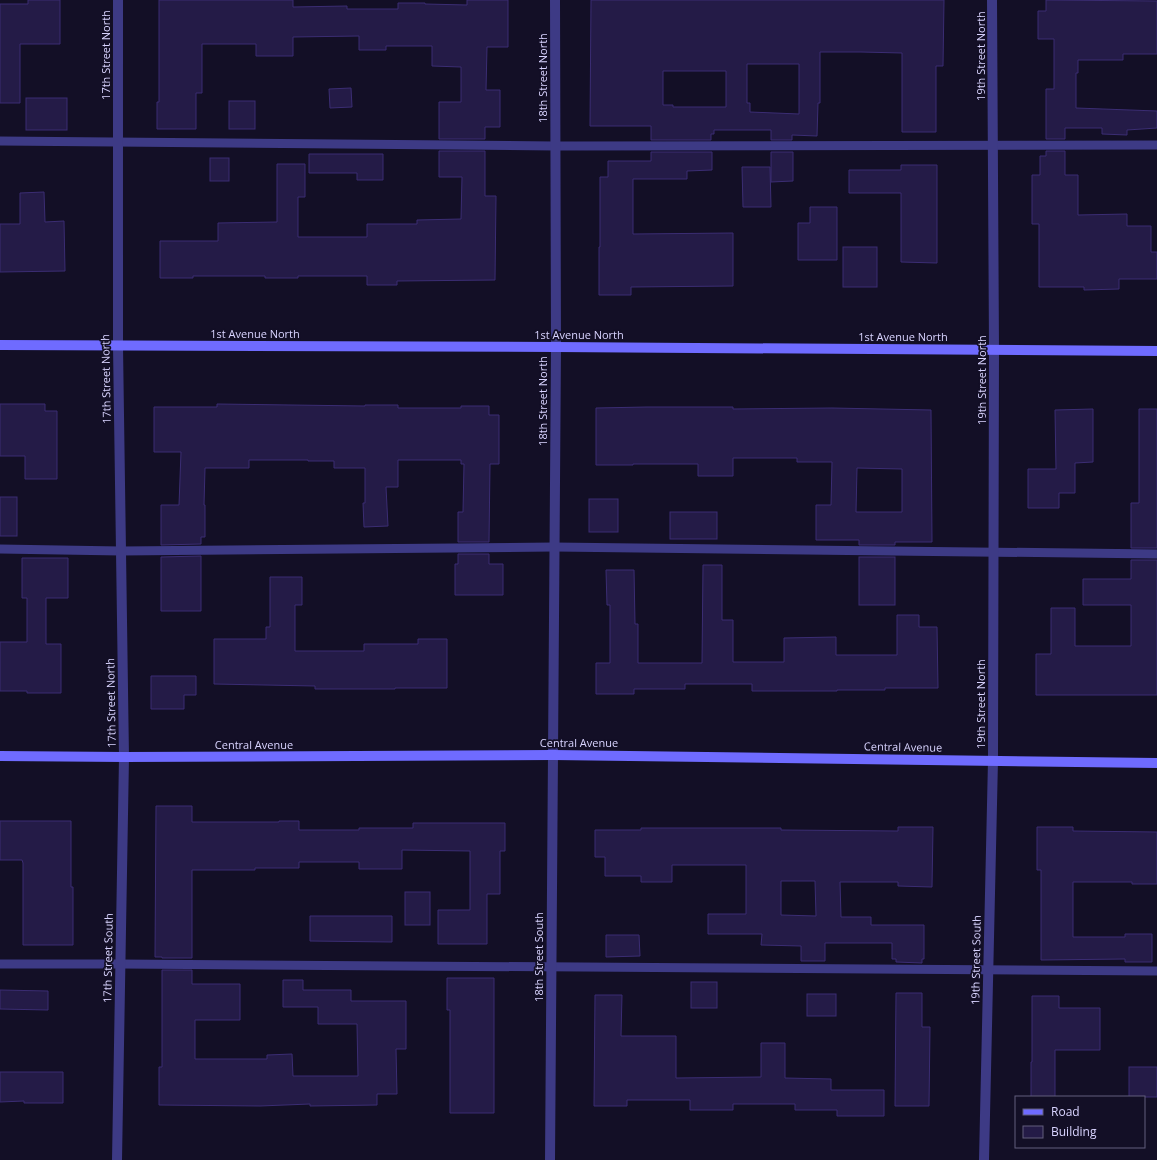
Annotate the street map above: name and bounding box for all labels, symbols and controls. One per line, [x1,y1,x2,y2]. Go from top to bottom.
street label: 17th Street North [98,10,113,100]
street label: 19th Street North [973,11,988,101]
street label: 18th Street North [535,33,550,123]
street label: 1st Avenue North [210,326,300,341]
street label: 1st Avenue North [534,327,624,342]
street label: 1st Avenue North [858,329,948,344]
street label: 17th Street North [97,334,114,424]
street label: 19th Street North [974,335,989,425]
street label: 18th Street North [535,356,550,446]
street label: 17th Street North [102,658,119,748]
street label: 19th Street North [973,659,988,749]
street label: Central Avenue [540,735,618,750]
street label: Central Avenue [215,737,293,752]
street label: Central Avenue [864,738,942,755]
street label: 18th Street South [531,912,546,1002]
street label: 17th Street South [99,913,116,1003]
street label: 19th Street South [967,915,984,1005]
legend [1015,1096,1145,1148]
text: Road [1051,1103,1080,1120]
text: Building [1051,1123,1097,1140]

